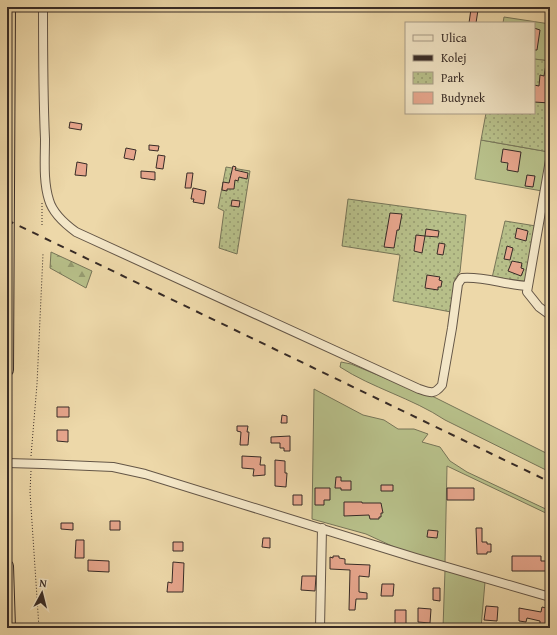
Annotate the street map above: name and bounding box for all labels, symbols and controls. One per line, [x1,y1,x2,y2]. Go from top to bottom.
legend [405,22,535,114]
text: Ulica [441,29,467,46]
text: Kolej [441,49,466,66]
text: Park [441,69,465,86]
text: Budynek [441,89,486,106]
north arrow [22,573,62,613]
text: N [39,575,48,592]

